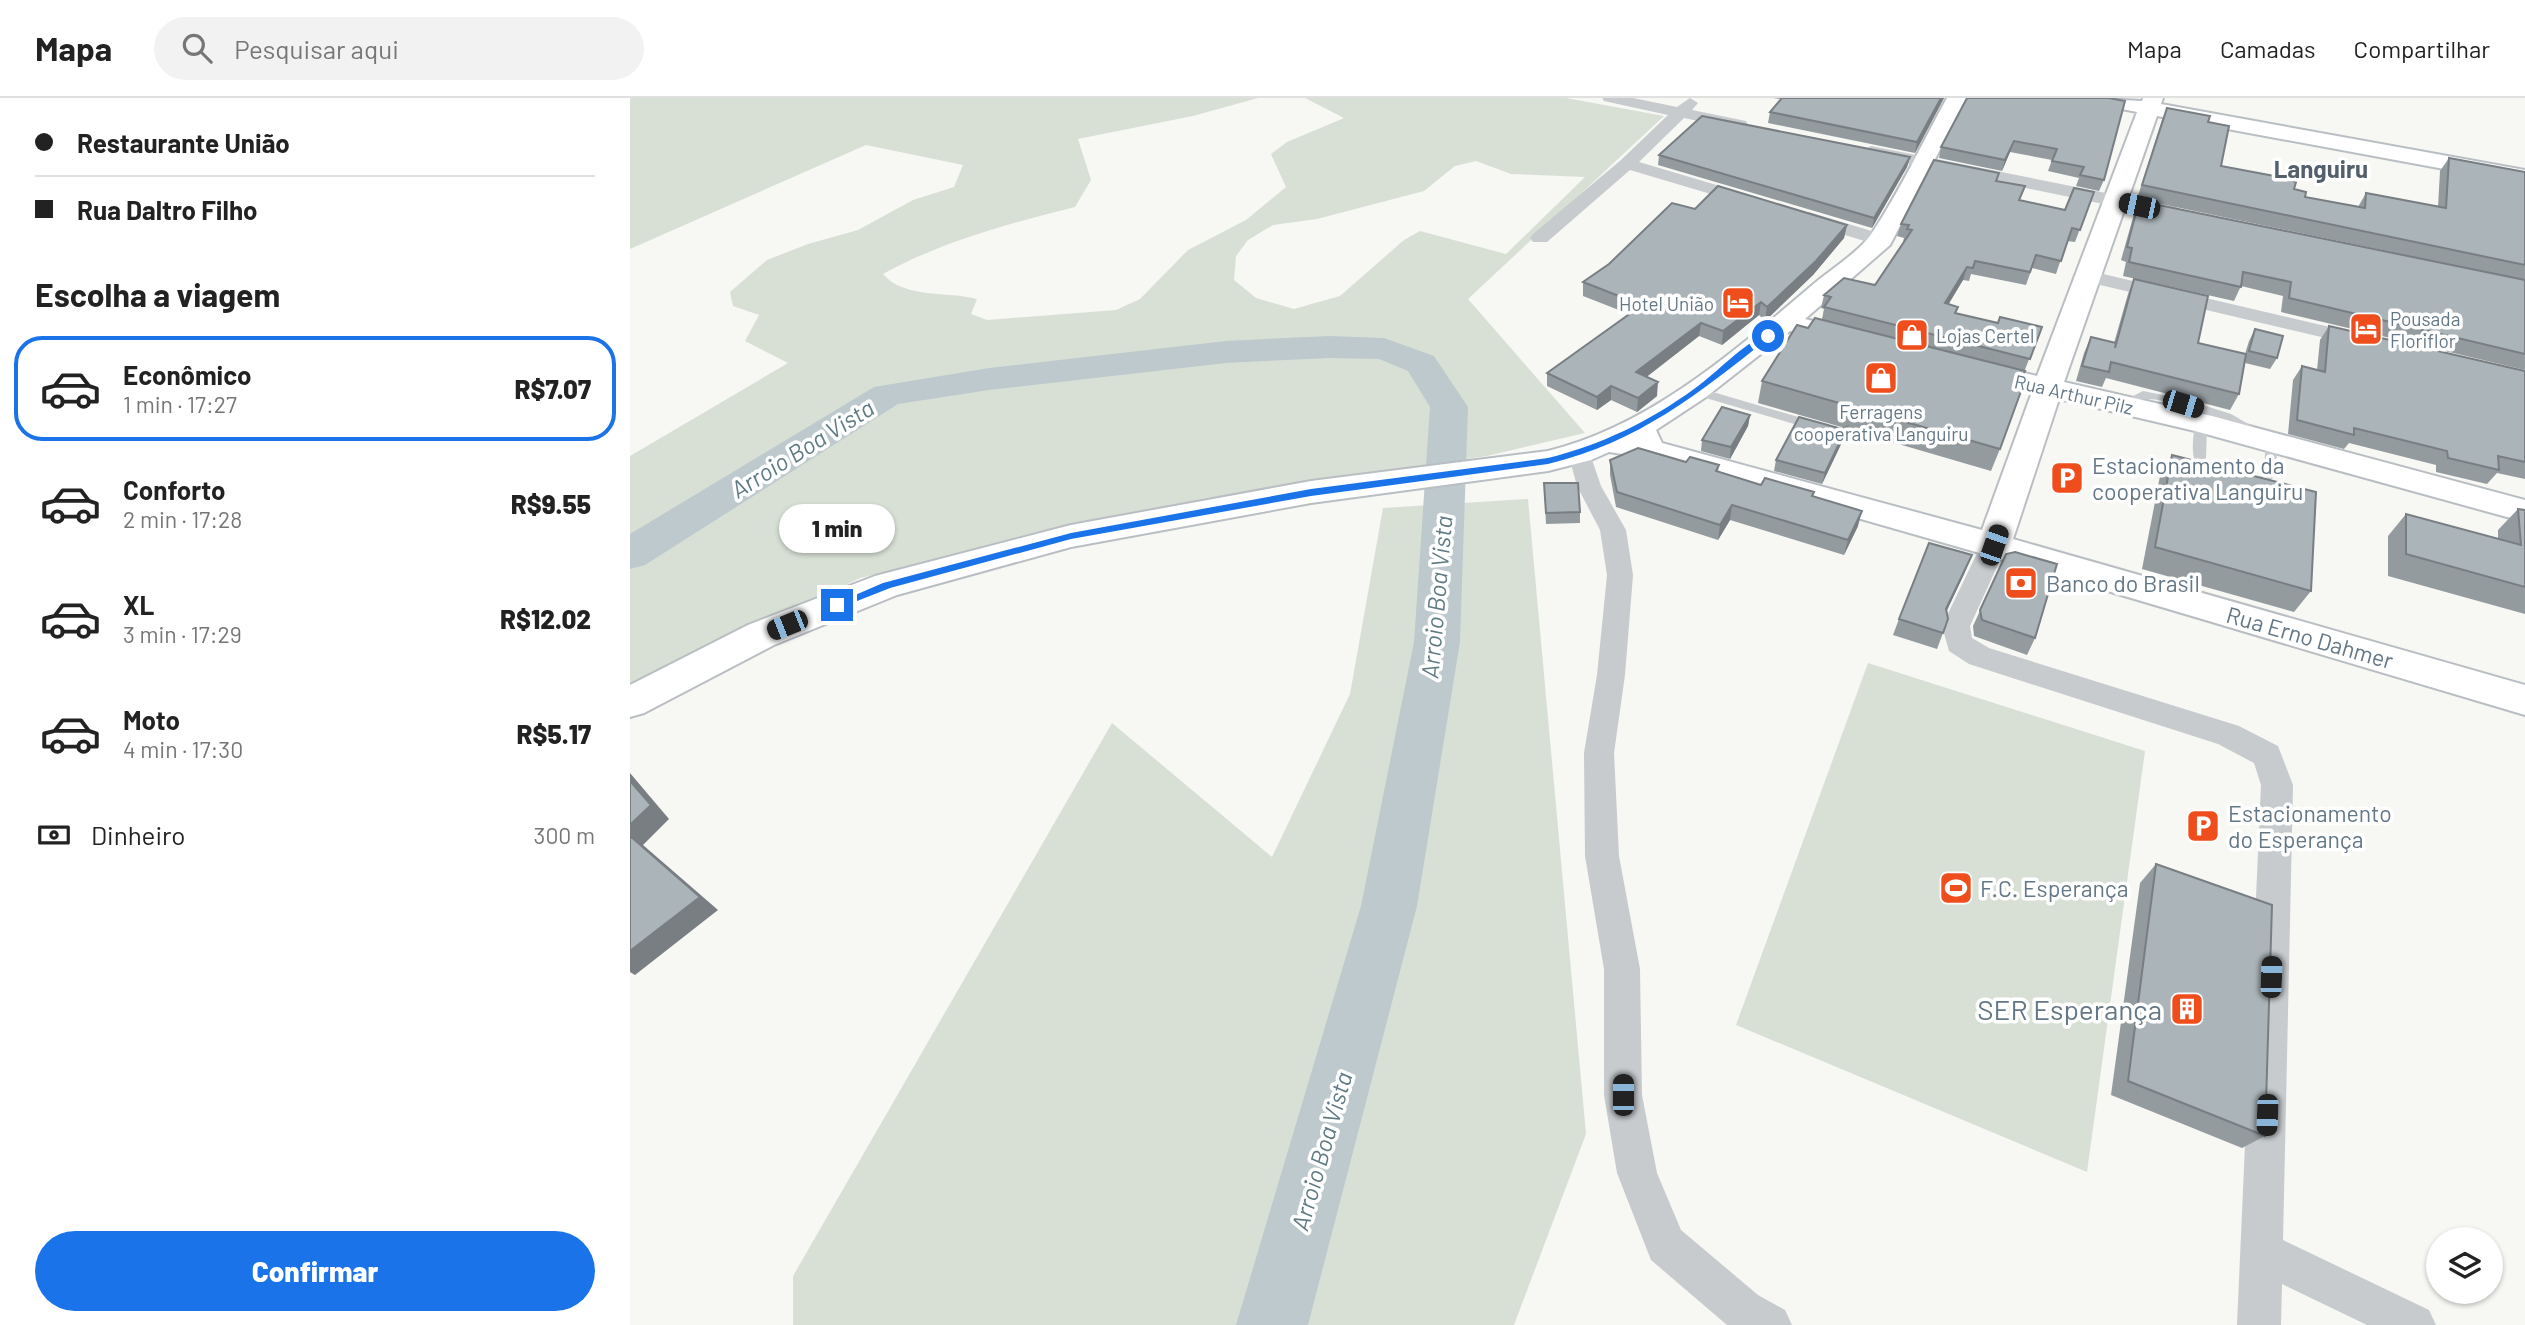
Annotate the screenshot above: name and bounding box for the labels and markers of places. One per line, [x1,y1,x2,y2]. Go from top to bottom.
hotel icon: Hotel União [1719,284,1757,322]
place label: Hotel União [1619,292,1714,315]
place label: Pousada Floriflor [2390,307,2460,352]
hotel icon: Pousada Floriflor [2347,310,2385,348]
shop icon: Lojas Certel [1893,316,1931,354]
place label: Lojas Certel [1936,324,2034,347]
shop icon: Ferragens cooperativa Languiru [1862,359,1900,397]
place label: Ferragens cooperativa Languiru [1794,400,1968,445]
place label: Estacionamento da cooperativa Languiru [2092,451,2303,505]
parking icon: Estacionamento da cooperativa Languiru [2048,459,2086,497]
bank icon: Banco do Brasil [2002,564,2040,602]
place label: Banco do Brasil [2046,569,2200,597]
place label: Estacionamento do Esperança [2228,799,2392,853]
parking icon: Estacionamento do Esperança [2184,807,2222,845]
sports icon: F.C. Esperança [1937,869,1975,907]
place label: F.C. Esperança [1980,874,2129,902]
building icon: SER Esperança [2168,990,2206,1028]
place label: SER Esperança [1977,992,2162,1026]

